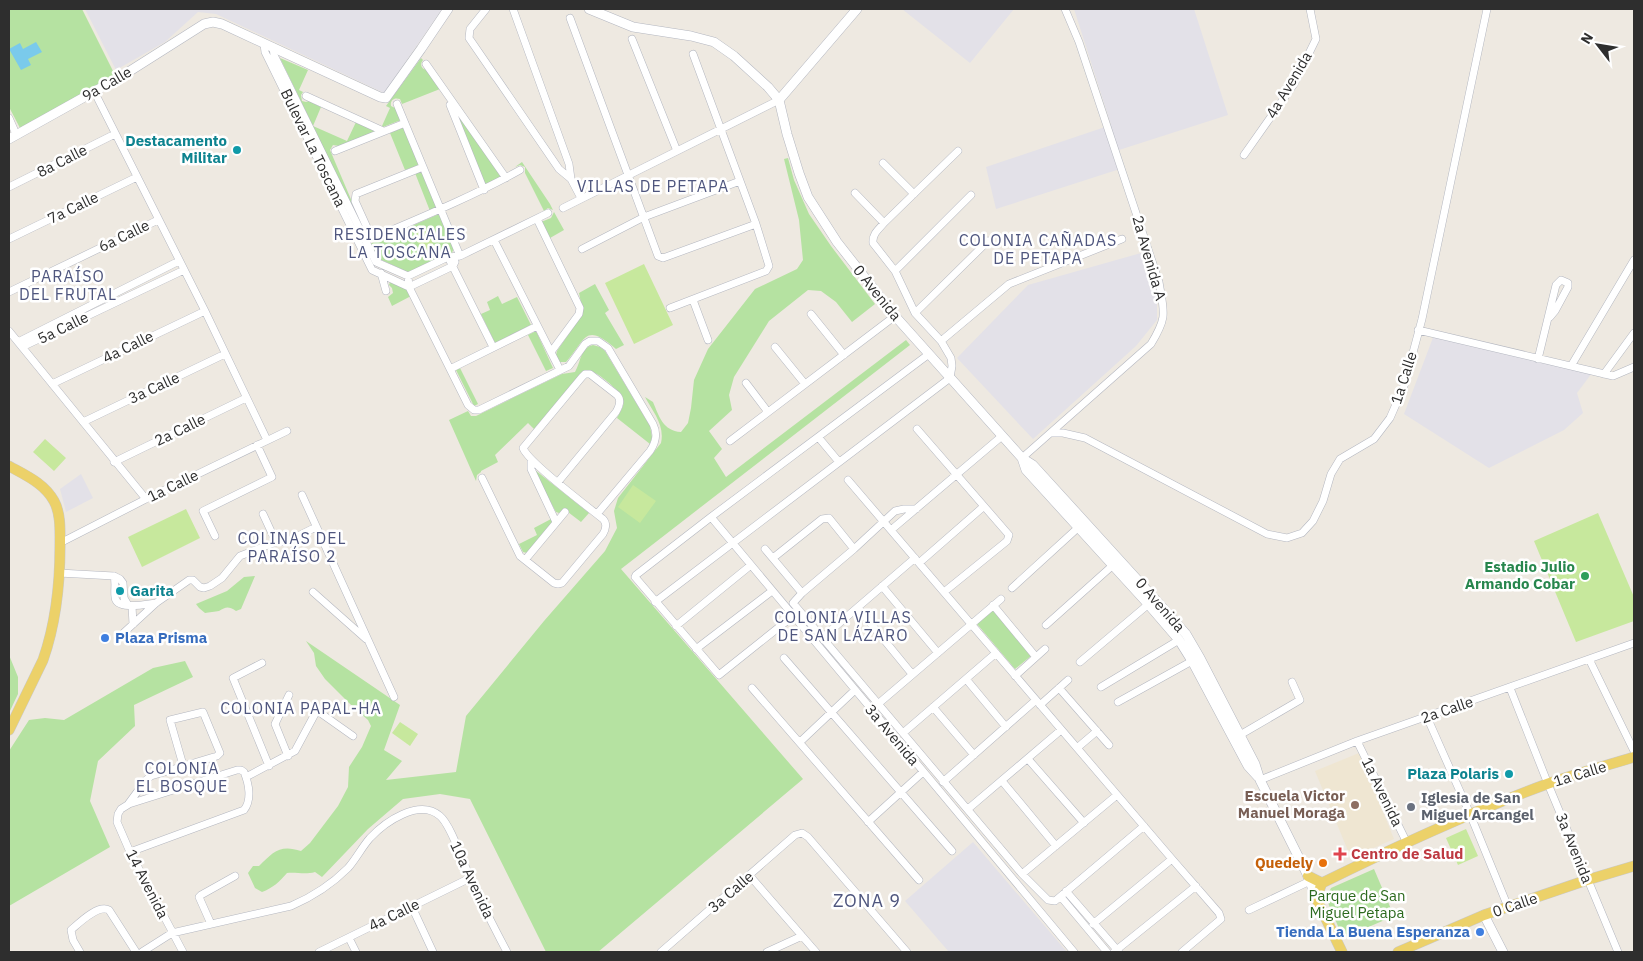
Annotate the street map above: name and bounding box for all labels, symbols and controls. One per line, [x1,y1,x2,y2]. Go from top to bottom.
north arrow [1573,20,1623,70]
text: N [1577,29,1597,47]
street label: 4a Avenida [1261,48,1316,121]
street label: 9a Calle [79,62,135,105]
street label: Bulevar La Toscana [277,86,350,210]
place label: Destacamento Militar [125,131,227,167]
street label: 8a Calle [33,140,90,181]
marker: Destacamento Militar [231,144,243,156]
district label: VILLAS DE PETAPA [577,176,729,196]
street label: 7a Calle [44,187,101,228]
street label: 2a Avenida A [1128,213,1171,303]
street label: 6a Calle [95,215,152,256]
district label: RESIDENCIALES LA TOSCANA [334,224,466,262]
district label: COLONIA CAÑADAS DE PETAPA [959,230,1117,268]
street label: 0 Avenida [849,261,906,324]
district label: PARAÍSO DEL FRUTAL [19,265,117,304]
street label: 5a Calle [34,307,91,348]
street label: 4a Calle [99,326,156,367]
street label: 1a Calle [1386,349,1421,407]
street label: 3a Calle [125,367,182,408]
street label: 2a Calle [151,409,208,450]
street label: 1a Calle [144,465,201,506]
district label: COLINAS DEL PARAÍSO 2 [237,528,347,566]
place label: Estadio Julio Armando Cobar [1465,557,1575,593]
marker: Estadio Julio Armando Cobar [1579,570,1591,582]
street label: 0 Avenida [1131,573,1189,636]
place label: Garita [130,581,174,600]
marker: Garita [114,585,126,597]
district label: COLONIA VILLAS DE SAN LÁZARO [774,607,912,645]
place label: Plaza Prisma [115,628,208,647]
marker: Plaza Prisma [99,632,111,644]
street label: 2a Calle [1418,692,1476,727]
district label: COLONIA PAPAL-HA [220,698,382,718]
street label: 3a Avenida [861,700,924,769]
street label: 1a Avenida [1358,754,1407,829]
street label: 1a Calle [1551,757,1609,791]
district label: COLONIA EL BOSQUE [136,758,228,796]
place label: Plaza Polaris [1407,764,1499,783]
marker: Plaza Polaris [1503,768,1515,780]
place label: Escuela Victor Manuel Moraga [1238,786,1345,822]
place label: Iglesia de San Miguel Arcangel [1421,788,1534,824]
marker: Escuela Victor Manuel Moraga [1349,799,1361,811]
marker: Iglesia de San Miguel Arcangel [1405,801,1417,813]
street label: 3a Avenida [1552,810,1597,886]
street label: 10a Avenida [446,838,499,922]
place label: Centro de Salud [1351,844,1463,863]
street label: 14 Avenida [122,846,173,922]
marker: Centro de Salud [1333,847,1347,861]
place label: Quedely [1255,853,1313,872]
marker: Quedely [1317,857,1329,869]
street label: 3a Calle [704,867,757,917]
park label: Parque de San Miguel Petapa [1308,886,1406,922]
street label: 0 Calle [1490,888,1540,921]
district label: ZONA 9 [833,889,901,912]
street label: 4a Calle [365,894,422,935]
place label: Tienda La Buena Esperanza [1276,922,1470,941]
marker: Tienda La Buena Esperanza [1474,926,1486,938]

